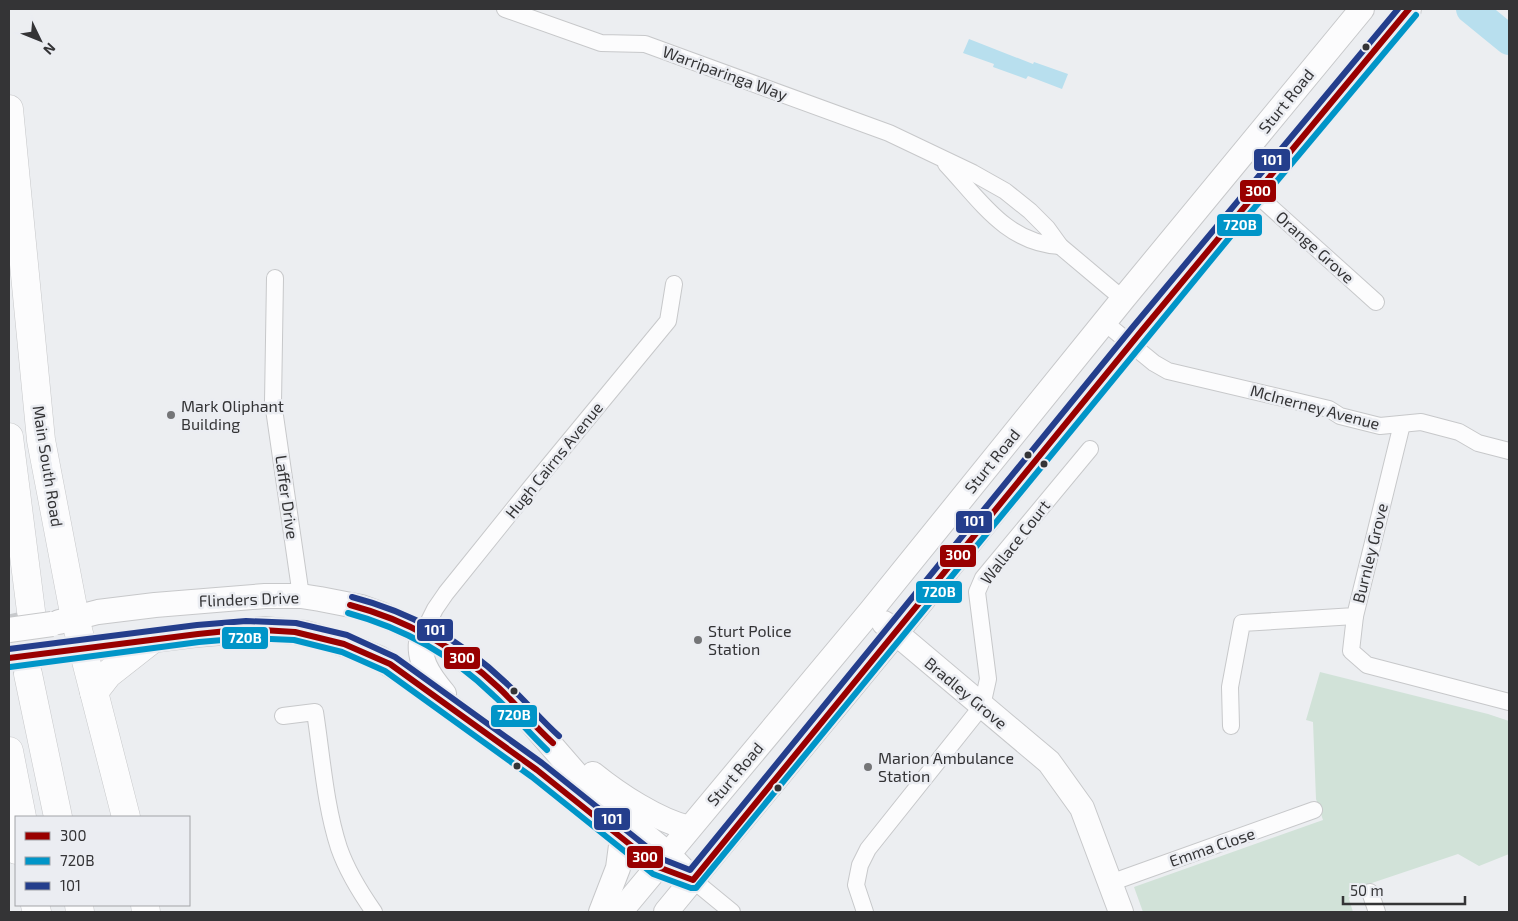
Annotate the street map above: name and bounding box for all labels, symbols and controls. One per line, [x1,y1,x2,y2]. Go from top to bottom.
north arrow [15,15,65,65]
text: N [40,40,60,59]
street label: Warriparinga Way [660,41,791,104]
unlabelled marker [1361,42,1371,52]
street label: Sturt Road [1254,65,1317,137]
line badge: 101 [1253,148,1291,172]
text: 101 [1262,151,1282,168]
line badge: 300 [1239,179,1277,203]
text: 300 [1245,182,1271,199]
street label: Orange Grove [1272,207,1358,287]
line badge: 720B [1216,213,1263,237]
text: 720B [1223,216,1257,233]
street label: McInerney Avenue [1248,380,1382,433]
place label: Mark Oliphant Building [181,396,284,433]
street label: Hugh Cairns Avenue [501,398,606,522]
street label: Main South Road [30,404,67,528]
marker: Mark Oliphant Building [165,409,177,421]
street label: Sturt Road [960,425,1023,497]
unlabelled marker [1023,450,1033,460]
street label: Laffer Drive [272,454,303,540]
unlabelled marker [1039,459,1049,469]
street label: Wallace Court [976,496,1053,588]
street label: Burnley Grove [1348,501,1391,605]
line badge: 101 [955,510,993,534]
text: 101 [964,512,984,529]
line badge: 300 [939,544,977,568]
text: 300 [945,546,971,563]
line badge: 720B [915,580,963,604]
text: 720B [922,583,956,600]
street label: Flinders Drive [198,587,300,610]
line badge: 101 [416,618,454,642]
text: 101 [425,621,445,638]
place label: Sturt Police Station [708,621,792,658]
line badge: 720B [221,626,269,650]
text: 720B [228,629,262,646]
marker: Sturt Police Station [692,634,704,646]
line badge: 300 [443,646,481,670]
text: 300 [449,649,475,666]
street label: Bradley Grove [921,653,1011,733]
unlabelled marker [509,686,519,696]
line badge: 720B [490,704,538,728]
text: 720B [497,706,531,723]
street label: Sturt Road [703,738,767,809]
place label: Marion Ambulance Station [878,748,1014,785]
unlabelled marker [512,761,522,771]
marker: Marion Ambulance Station [862,761,874,773]
unlabelled marker [773,783,783,793]
line badge: 101 [593,807,631,831]
text: 101 [602,810,622,827]
legend [15,816,190,906]
street label: Emma Close [1167,823,1257,870]
text: 300 [60,826,86,844]
line badge: 300 [626,845,664,869]
text: 300 [632,848,658,865]
text: 720B [60,851,94,869]
scale bar [1343,874,1466,906]
text: 101 [60,876,81,894]
text: 50 m [1350,881,1384,899]

